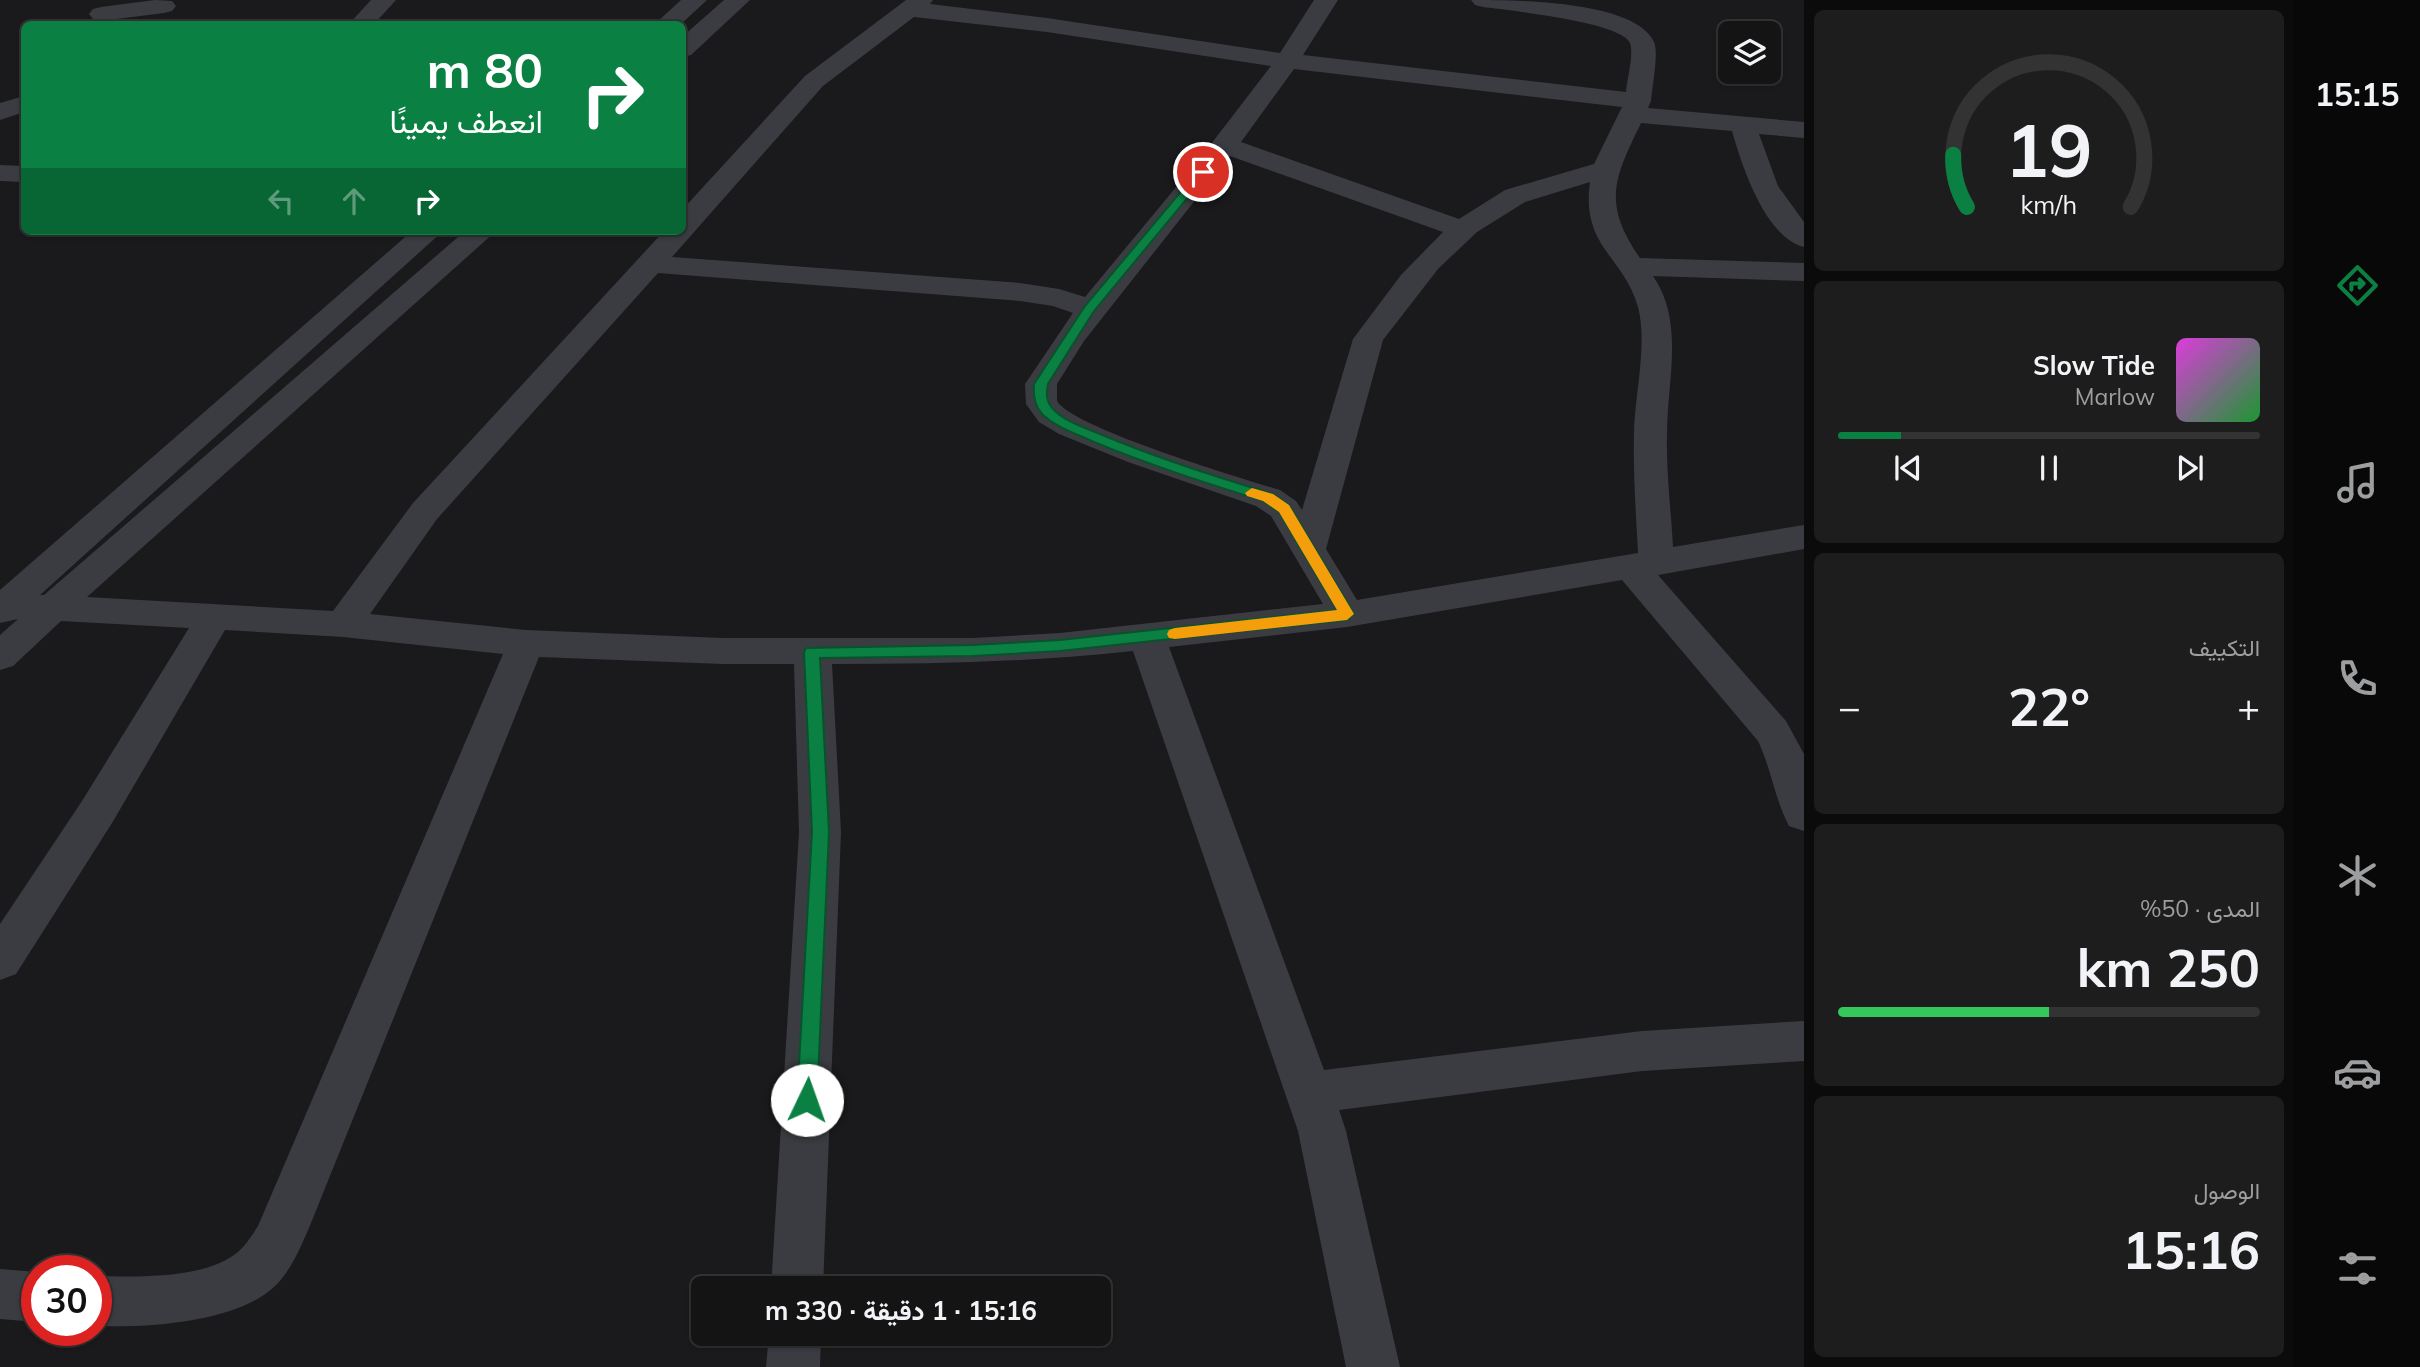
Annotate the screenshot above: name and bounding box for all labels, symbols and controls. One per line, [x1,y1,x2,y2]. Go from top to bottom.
map controls [1718,21,1781,84]
button: layers [1718,21,1781,84]
text: 80 m [427,39,543,100]
icon: right [567,49,658,140]
text: 15:15 [2315,74,2399,114]
text: انعطف يمينًا [389,101,543,141]
text: 19 [2005,104,2093,195]
pin [1173,142,1233,202]
icon: arrive [1184,153,1222,191]
icon: left [262,182,300,220]
icon: ahead [335,182,373,220]
icon: right [408,182,446,220]
text: km/h [2021,189,2077,220]
icon: directions [2333,261,2382,310]
text: Slow Tide [2033,349,2155,382]
text: Marlow [2075,382,2155,411]
icon: previous [1889,449,1927,487]
icon: pause [2030,449,2068,487]
icon: next [2171,449,2209,487]
icon: music [2333,458,2382,507]
text: التكييف [2189,633,2260,662]
icon: phone [2333,654,2382,703]
text: 22° [2008,674,2090,739]
text: − [1838,683,1861,731]
text: + [2237,683,2260,731]
icon: climate [2333,851,2382,900]
text: المدى · 50% [2140,894,2260,923]
text: 250 km [2077,935,2260,1000]
icon: car [2333,1048,2382,1097]
position arrow [770,1063,844,1137]
text: الوصول [2194,1176,2260,1205]
text: 15:16 [2122,1217,2260,1282]
icon: filters [2333,1244,2382,1293]
speed limit sign: 30 [21,1255,112,1346]
text: 15:16 · 1 دقيقة · 330 m [765,1294,1037,1327]

